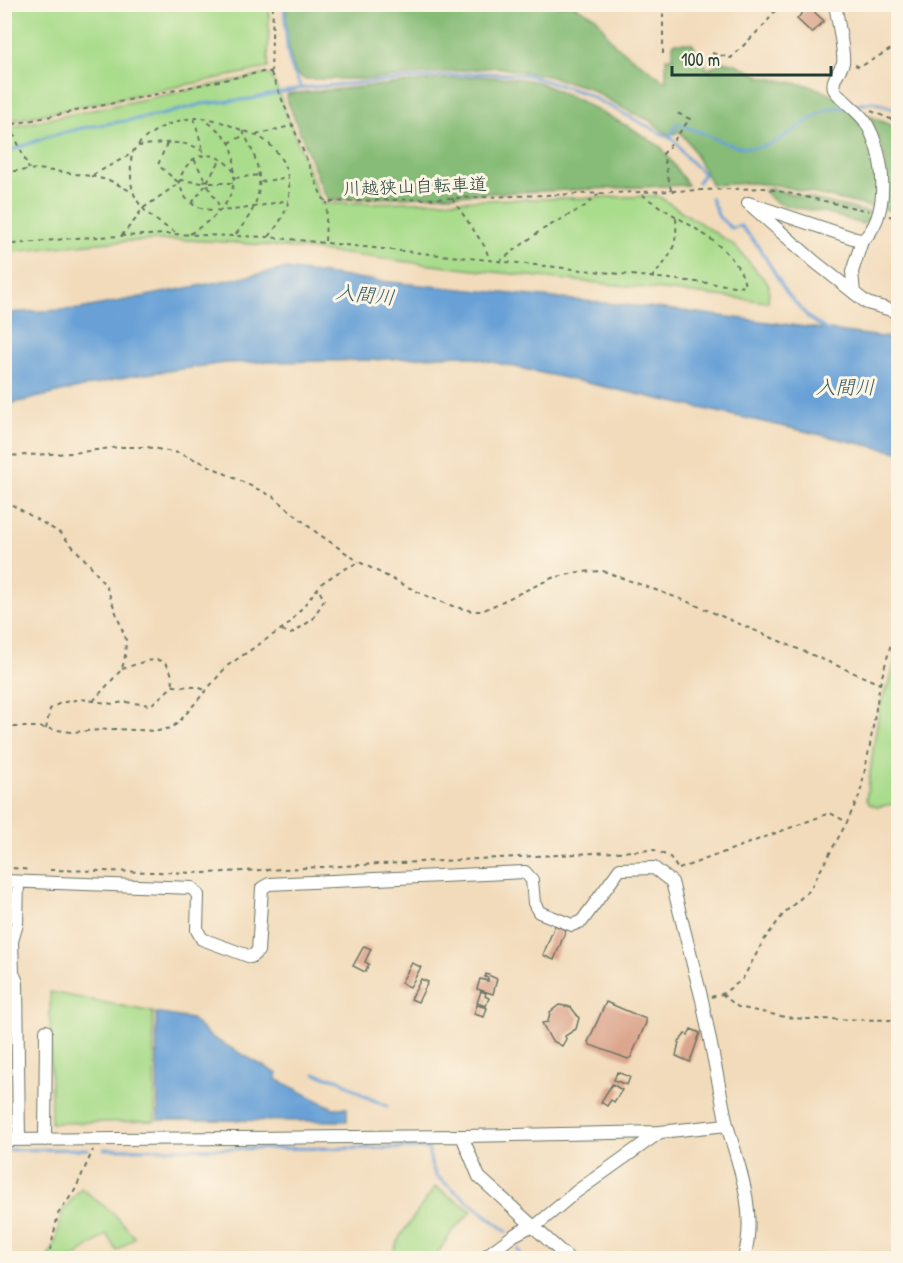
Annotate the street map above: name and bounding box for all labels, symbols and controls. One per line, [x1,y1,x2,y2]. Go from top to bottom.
scale bar [672,39,831,77]
text: 100 m [681,47,720,72]
street label: 川越狭山自転車道 [343,171,487,201]
water label: 入間川 [334,277,396,311]
water label: 入間川 [815,373,875,400]

